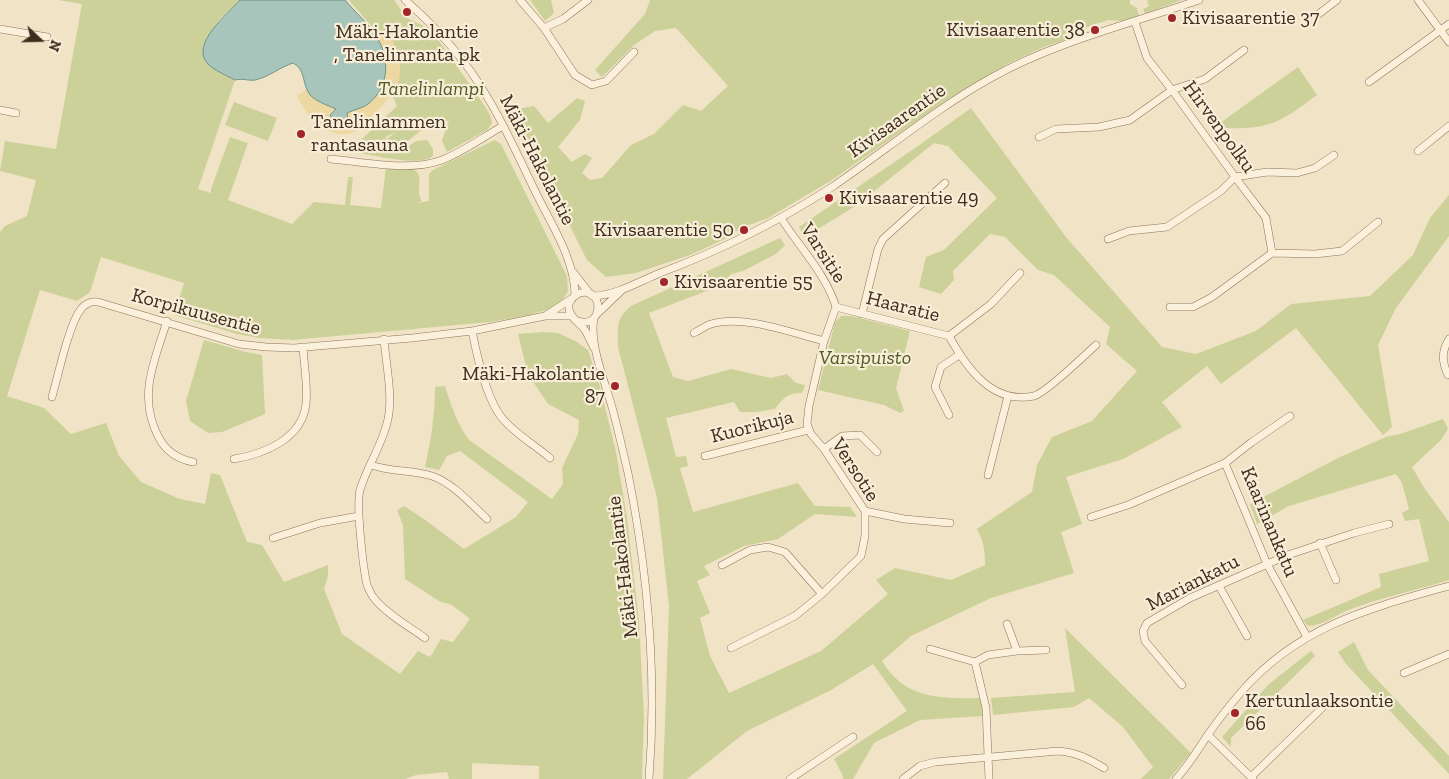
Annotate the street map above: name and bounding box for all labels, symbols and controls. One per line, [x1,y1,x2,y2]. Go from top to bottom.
marker: Mäki-Hakolantie , Tanelinranta pk [401,6,413,18]
place label: Kivisaarentie 37 [1182,6,1319,30]
marker: Kivisaarentie 37 [1166,12,1178,24]
north arrow [15,15,65,65]
place label: Kivisaarentie 38 [946,18,1085,42]
place label: Mäki-Hakolantie , Tanelinranta pk [334,20,480,67]
marker: Kivisaarentie 38 [1089,24,1101,36]
text: N [45,38,64,54]
street label: Hirvenpolku [1178,76,1260,178]
park label: Tanelinlampi [378,77,484,101]
street label: Kivisaarentie [844,79,950,163]
street label: Mäki-Hakolantie [494,91,580,229]
place label: Tanelinlammen rantasauna [311,110,446,157]
marker: Tanelinlammen rantasauna [295,128,307,140]
place label: Kivisaarentie 49 [839,186,979,210]
marker: Kivisaarentie 49 [823,192,835,204]
place label: Kivisaarentie 50 [594,218,734,242]
street label: Varsitie [795,219,851,287]
marker: Kivisaarentie 50 [738,224,750,236]
place label: Kivisaarentie 55 [674,270,813,294]
marker: Kivisaarentie 55 [658,276,670,288]
street label: Korpikuusentie [129,283,263,341]
street label: Haaratie [864,286,942,328]
park label: Varsipuisto [819,346,911,370]
place label: Mäki-Hakolantie 87 [462,362,605,409]
marker: Mäki-Hakolantie 87 [609,380,621,392]
street label: Kuorikuja [708,405,796,449]
street label: Versotie [826,434,884,506]
street label: Kaarinankatu [1235,463,1303,581]
street label: Mäki-Hakolantie [602,495,644,639]
street label: Mariankatu [1143,549,1243,617]
place label: Kertunlaaksontie 66 [1245,689,1393,736]
marker: Kertunlaaksontie 66 [1229,707,1241,719]

